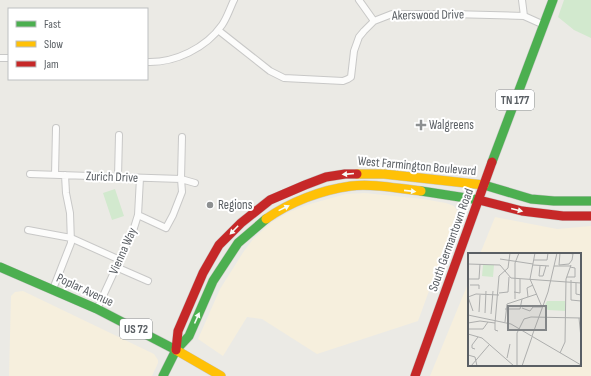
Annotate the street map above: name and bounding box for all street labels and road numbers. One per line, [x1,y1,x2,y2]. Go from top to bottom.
street label: Akerswood Drive [391,6,464,24]
road number: TN 177 [496,90,534,110]
street label: West Farmington Boulevard [357,153,477,179]
street label: Zurich Drive [86,168,138,186]
street label: South Germantown Road [425,186,477,294]
street label: Vienna Way [106,225,140,277]
street label: Poplar Avenue [54,270,116,310]
road number: US 72 [120,319,152,339]

